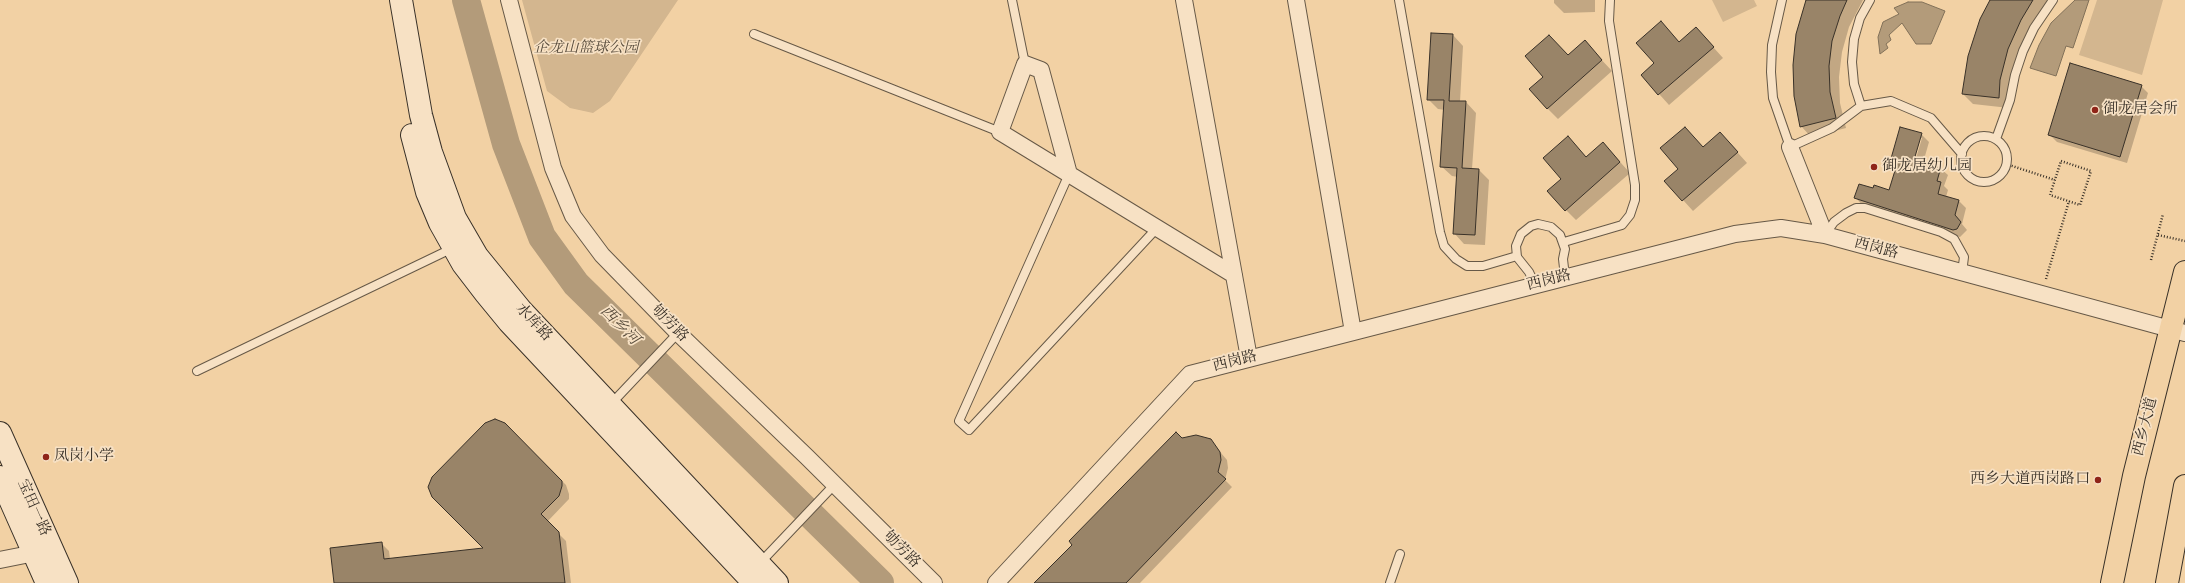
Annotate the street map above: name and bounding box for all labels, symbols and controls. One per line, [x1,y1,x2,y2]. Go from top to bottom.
park label: 企龙山篮球公园 [534,40,638,58]
place label: 御龙居会所 [2103,101,2178,119]
marker: 御龙居会所 [2090,105,2100,115]
place label: 御龙居幼儿园 [1882,158,1972,176]
marker: 御龙居幼儿园 [1869,162,1879,172]
street label: 西岗路 [1852,234,1900,264]
street label: 西岗路 [1525,267,1573,295]
street label: 水库路 [511,300,555,346]
water label: 西乡河 [595,302,643,350]
street label: 劬劳路 [647,302,691,346]
street label: 西岗路 [1211,348,1259,376]
street label: 西乡大道 [2130,396,2162,458]
place label: 凤岗小学 [54,448,114,466]
marker: 凤岗小学 [41,452,51,462]
place label: 西乡大道西岗路口 [1970,471,2090,489]
marker: 西乡大道西岗路口 [2093,475,2103,485]
street label: 宝田一路 [13,477,53,539]
street label: 劬劳路 [879,528,923,572]

